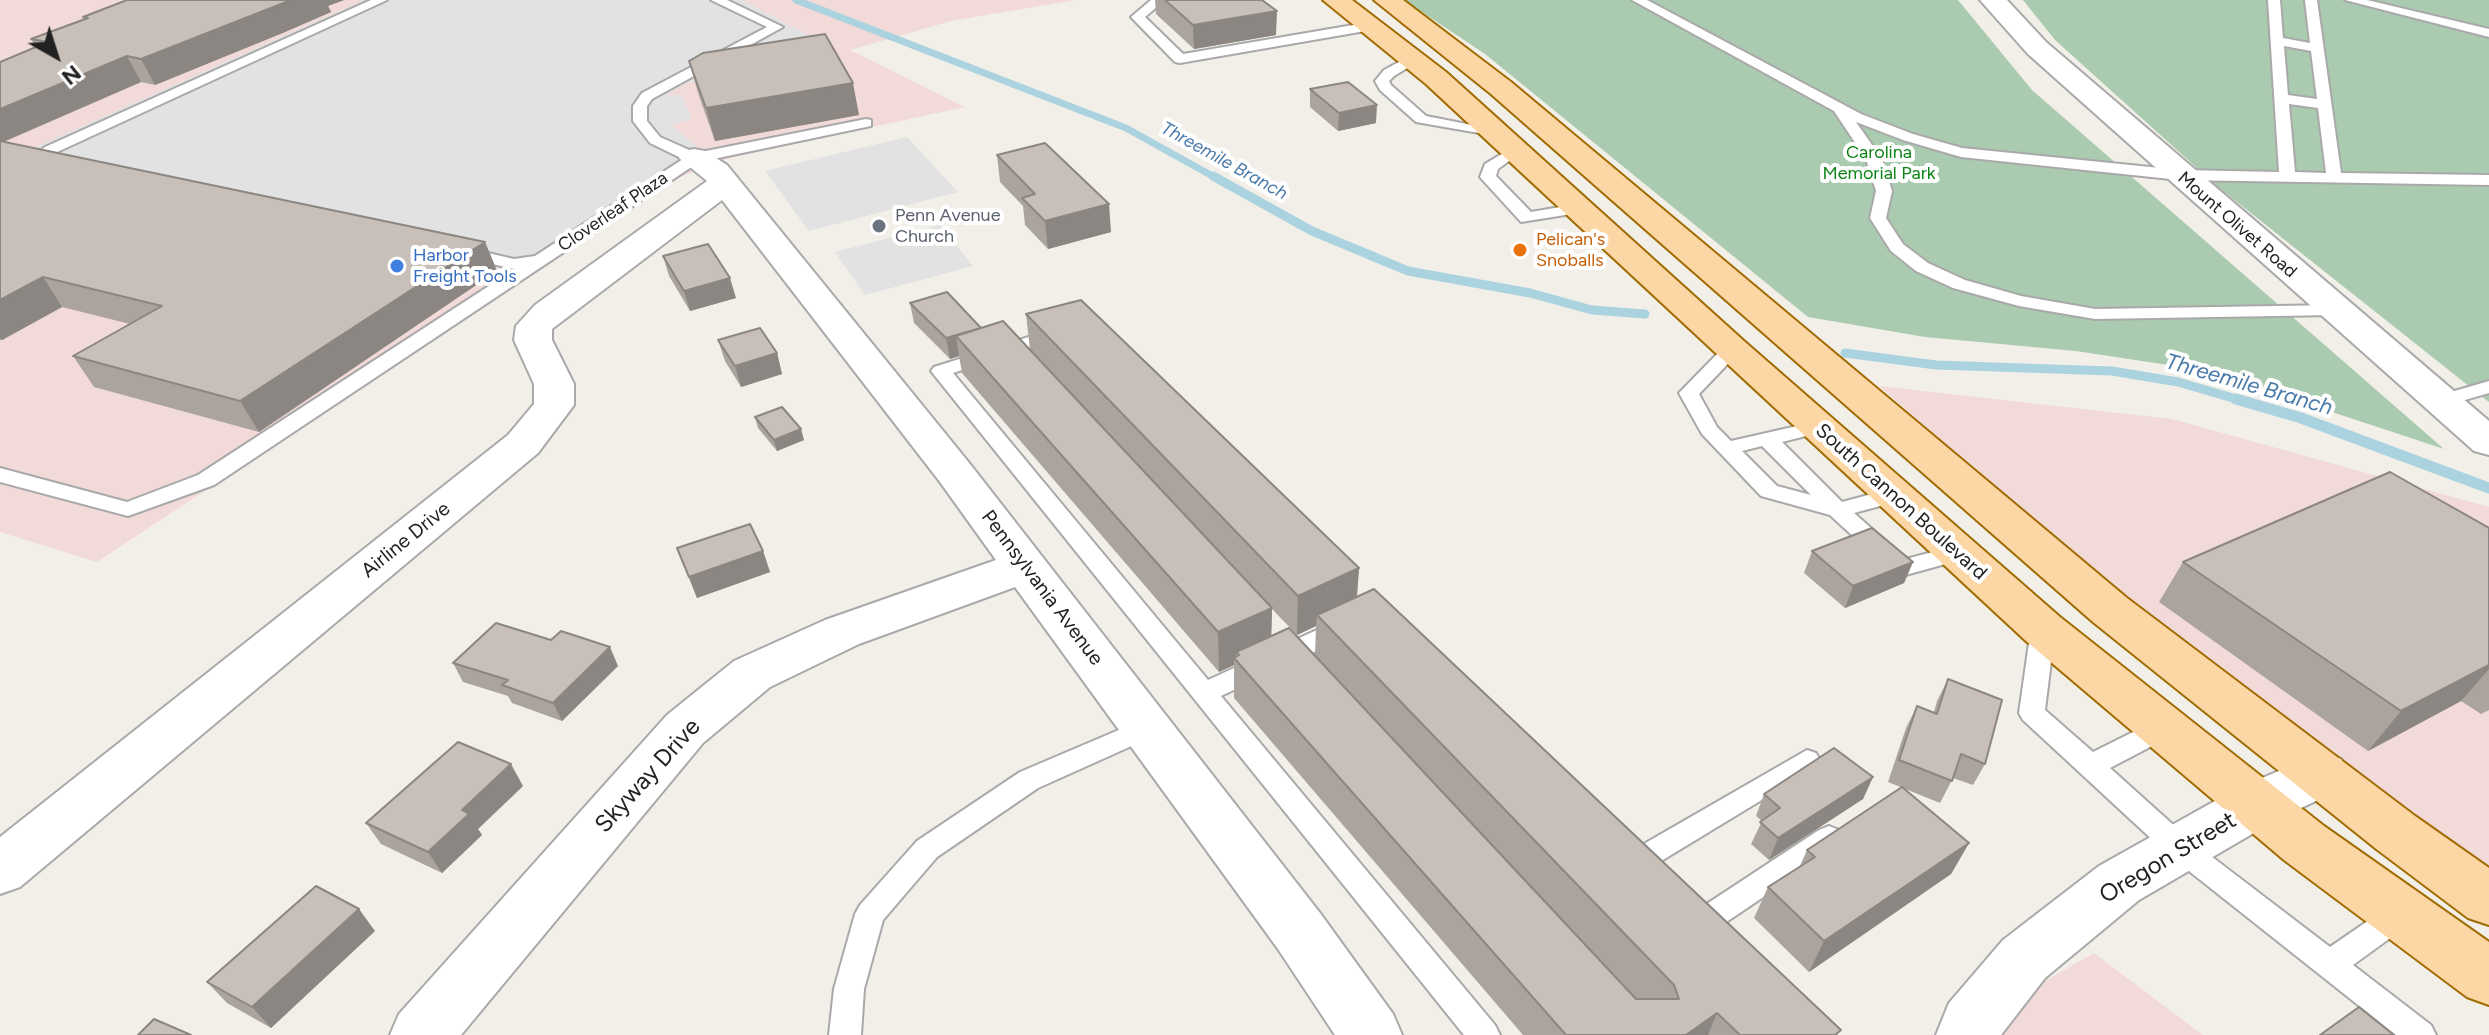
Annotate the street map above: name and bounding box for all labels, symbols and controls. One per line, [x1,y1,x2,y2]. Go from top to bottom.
north arrow [16,16,96,96]
text: N [56,59,87,91]
water label: Threemile Branch [1157,117,1291,205]
park label: Carolina Memorial Park [1823,142,1935,184]
street label: Cloverleaf Plaza [554,167,672,257]
street label: Mount Olivet Road [2173,167,2301,283]
place label: Penn Avenue Church [895,205,1000,248]
marker: Penn Avenue Church [870,217,888,235]
place label: Pelican's Snoballs [1536,229,1605,272]
marker: Pelican's Snoballs [1511,241,1529,259]
place label: Harbor Freight Tools [413,245,517,288]
marker: Harbor Freight Tools [388,257,406,275]
water label: Threemile Branch [2162,349,2336,421]
street label: South Cannon Boulevard [1810,419,1992,585]
street label: Airline Drive [357,497,455,583]
street label: Pennsylvania Avenue [976,506,1108,670]
street label: Skyway Drive [589,713,707,839]
street label: Oregon Street [2094,806,2242,910]

